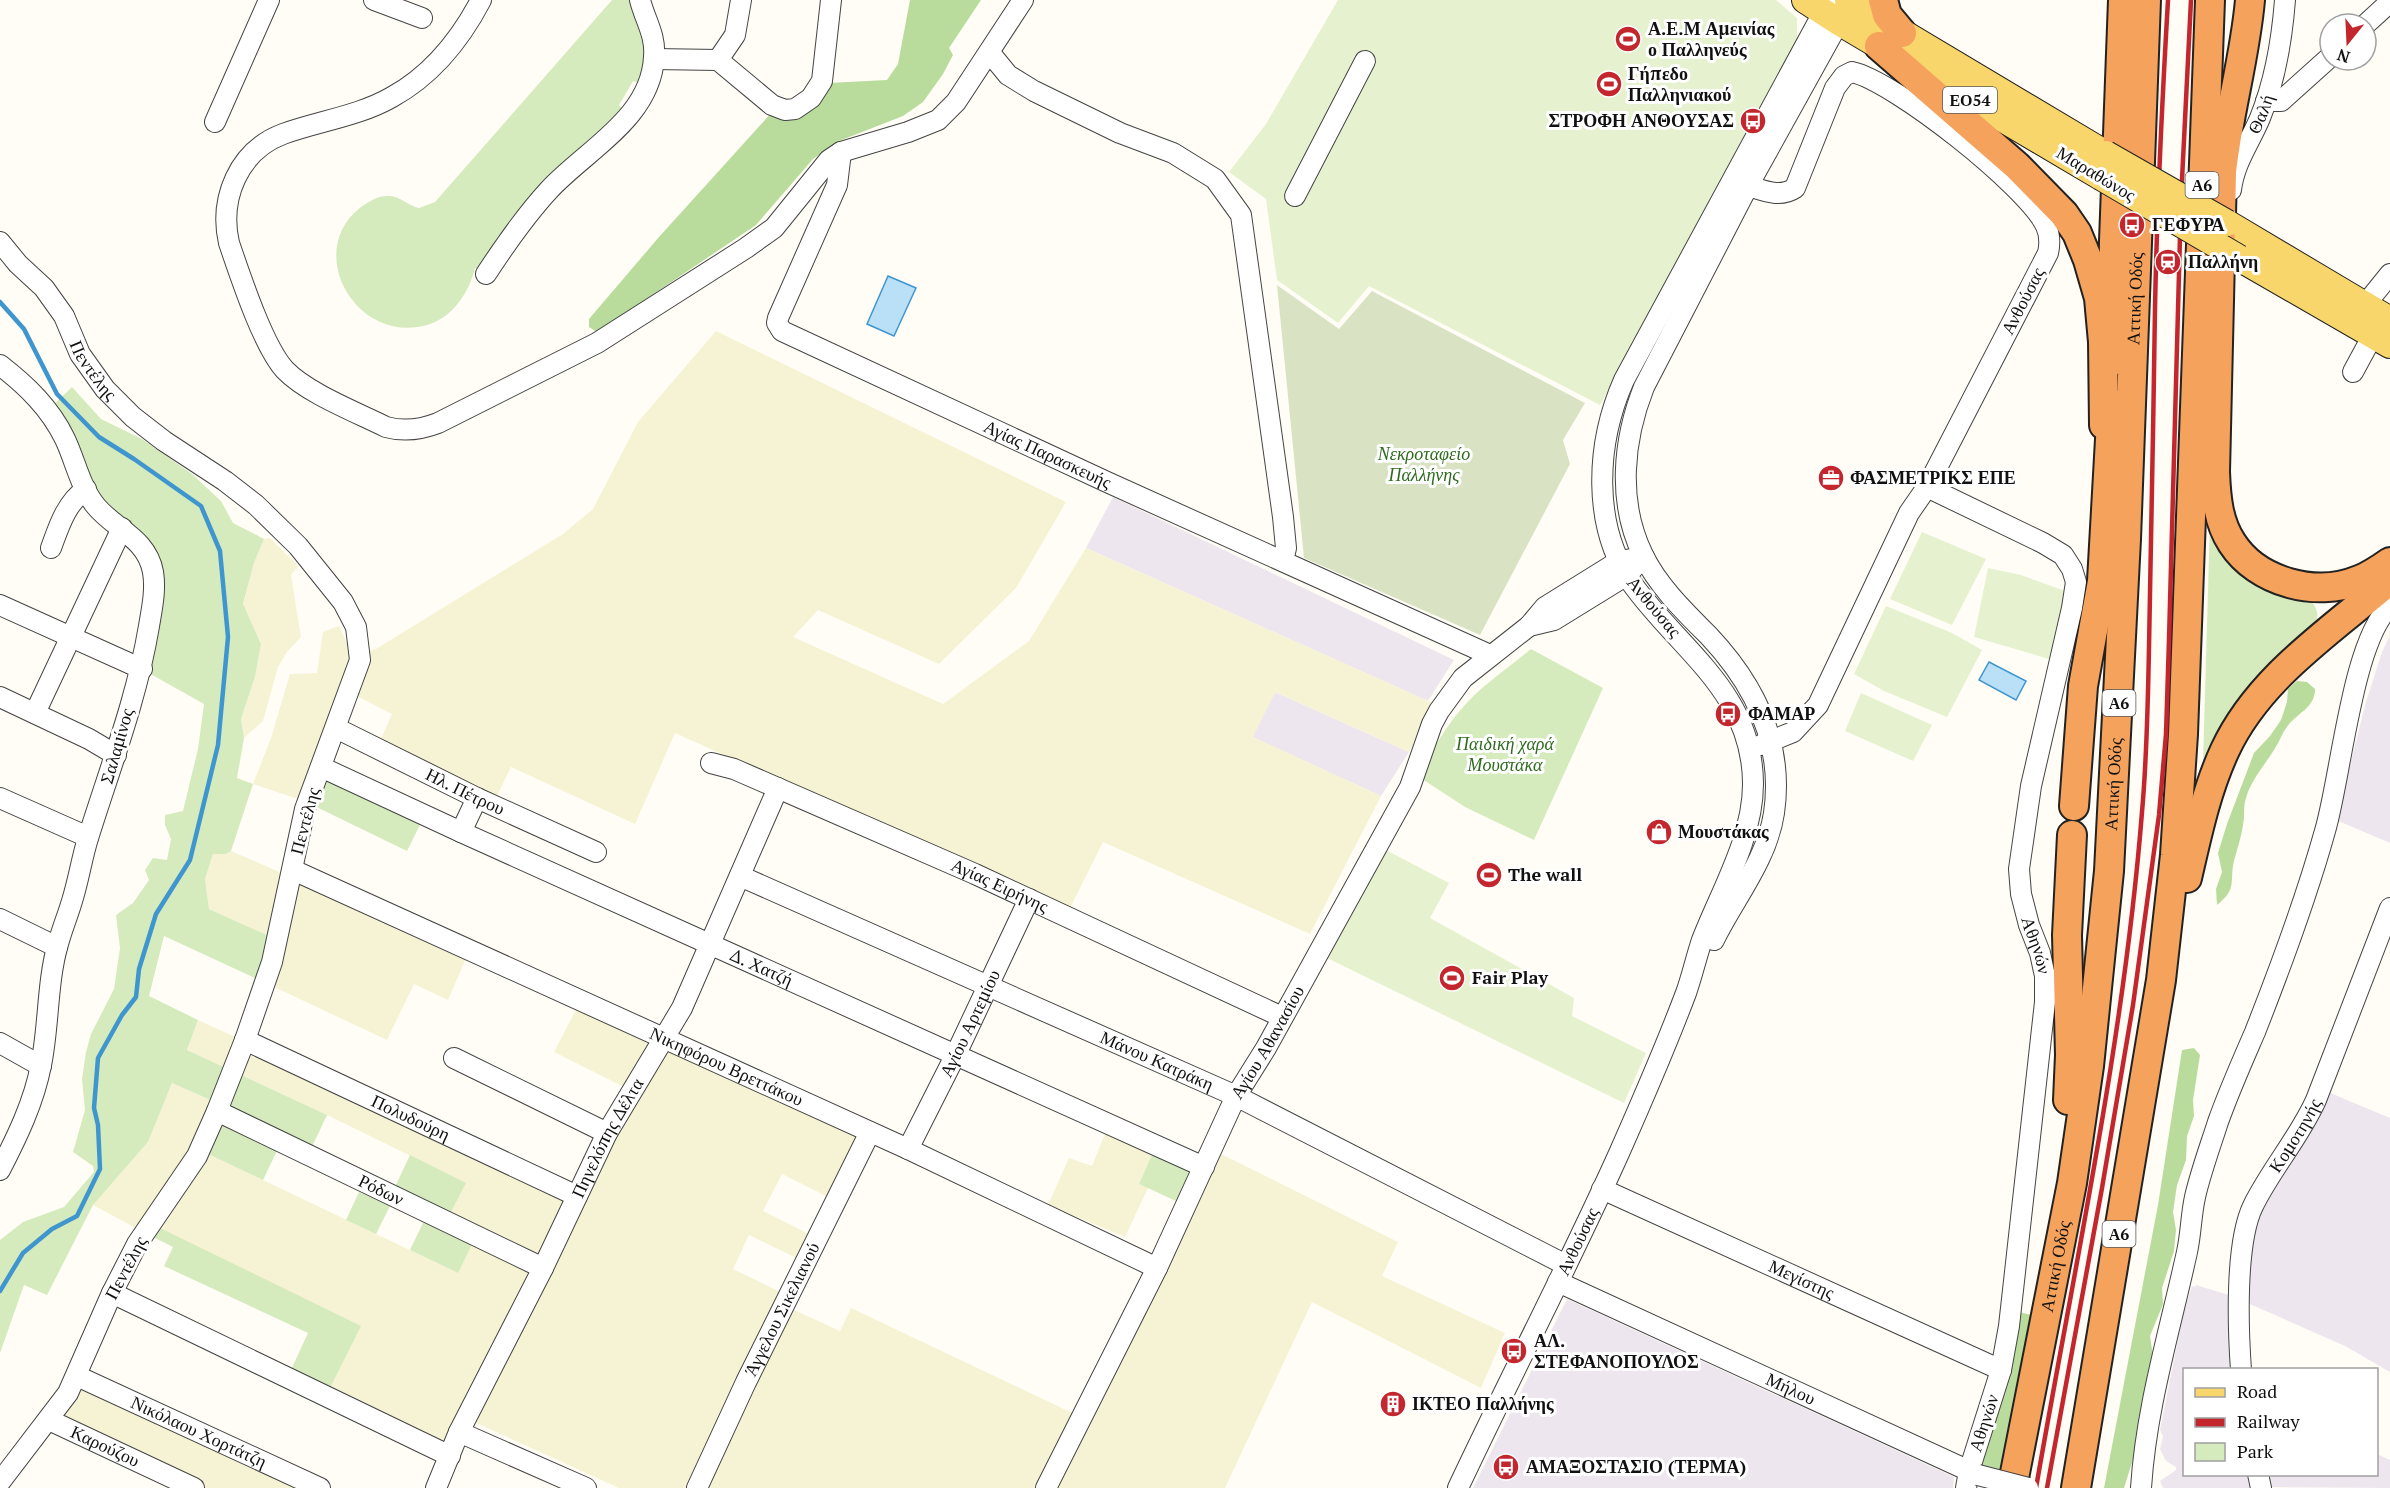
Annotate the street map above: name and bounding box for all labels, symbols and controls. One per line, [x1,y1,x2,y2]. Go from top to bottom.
north arrow [2318,12,2378,72]
place label: Α.Ε.Μ Αμεινίας ο Παλληνεύς [1648,16,1775,61]
sports icon: Α.Ε.Μ Αμεινίας ο Παλληνεύς [1613,24,1643,54]
text: N [2334,44,2353,69]
place label: Γήπεδο Παλληνιακού [1628,61,1731,106]
sports icon: Γήπεδο Παλληνιακού [1594,69,1624,99]
road number: ΕΟ54 [1943,87,1997,113]
street label: Θαλή [2241,91,2279,137]
bus stop icon: ΣΤΡΟΦΗ ΑΝΘΟΥΣΑΣ [1738,106,1768,136]
place label: ΣΤΡΟΦΗ ΑΝΘΟΥΣΑΣ [1548,108,1734,132]
street label: Μαραθώνος [2052,140,2141,206]
road number: Α6 [2186,172,2218,198]
bus stop icon: ΓΕΦΥΡΑ [2117,210,2147,240]
place label: ΓΕΦΥΡΑ [2152,212,2225,236]
station icon: Παλλήνη [2153,247,2183,277]
place label: Παλλήνη [2188,249,2258,273]
street label: Αττική Οδός [2120,252,2148,345]
street label: Ανθούσας [1995,263,2049,338]
street label: Πεντέλης [65,336,123,405]
street label: Αγίας Παρασκευής [980,413,1116,493]
park label: Νεκροταφείο Παλλήνης [1377,441,1470,486]
office icon: ΦΑΣΜΕΤΡΙΚΣ ΕΠΕ [1816,463,1846,493]
place label: ΦΑΣΜΕΤΡΙΚΣ ΕΠΕ [1850,465,2016,489]
street label: Ανθούσας [1622,571,1687,642]
road number: Α6 [2102,690,2136,716]
bus stop icon: ΦΑΜΑΡ [1713,699,1743,729]
place label: ΦΑΜΑΡ [1748,701,1815,725]
street label: Σαλαμίνος [94,705,138,786]
park label: Παιδική χαρά Μουστάκα [1455,731,1554,776]
street label: Αττική Οδός [2098,737,2127,831]
street label: Ηλ. Πέτρου [422,761,509,820]
street label: Πεντέλης [284,784,325,857]
shop icon: Μουστάκας [1644,817,1674,847]
place label: Μουστάκας [1678,819,1769,843]
street label: Αγίας Ειρήνης [948,852,1053,918]
sports icon: The wall [1474,860,1504,890]
place label: The wall [1508,862,1582,886]
street label: Αθηνών [2016,914,2057,976]
street label: Δ. Χατζή [727,942,797,991]
sports icon: Fair Play [1437,963,1467,993]
street label: Αγίου Αρτεμίου [933,965,1005,1081]
place label: Fair Play [1472,965,1548,989]
street label: Αγίου Αθανασίου [1224,981,1309,1103]
street label: Νικηφόρου Βρεττάκου [646,1021,808,1111]
street label: Μάνου Κατράκη [1097,1024,1218,1096]
street label: Πηνελόπης Δέλτα [565,1073,649,1201]
street label: Πολυδούρη [368,1088,454,1146]
street label: Κομοτηνής [2263,1094,2326,1177]
street label: Ρόδων [355,1168,408,1210]
street label: Ανθούσας [1550,1203,1603,1279]
street label: Αττική Οδός [2034,1218,2075,1314]
road number: Α6 [2102,1221,2136,1247]
street label: Πεντέλης [98,1232,152,1303]
street label: Άγγελου Σικελιανού [738,1238,825,1380]
street label: Μεγίστης [1765,1253,1839,1304]
place label: ΑΛ. ΣΤΕΦΑΝΟΠΟΥΛΟΣ [1534,1328,1699,1373]
bus stop icon: ΑΛ. ΣΤΕΦΑΝΟΠΟΥΛΟΣ [1499,1336,1529,1366]
street label: Μήλου [1762,1366,1820,1410]
legend [2183,1368,2378,1476]
text: Road [2237,1379,2277,1403]
building icon: ΙΚΤΕΟ Παλλήνης [1378,1389,1408,1419]
street label: Νικόλαου Χορτάτζη [127,1390,271,1473]
place label: ΙΚΤΕΟ Παλλήνης [1412,1391,1554,1415]
street label: Αθηνών [1962,1391,2004,1455]
text: Railway [2237,1409,2301,1433]
street label: Καρούζου [67,1419,144,1472]
text: Park [2237,1439,2274,1463]
bus stop icon: ΑΜΑΞΟΣΤΑΣΙΟ (ΤΕΡΜΑ) [1491,1452,1521,1482]
place label: ΑΜΑΞΟΣΤΑΣΙΟ (ΤΕΡΜΑ) [1526,1454,1746,1478]

